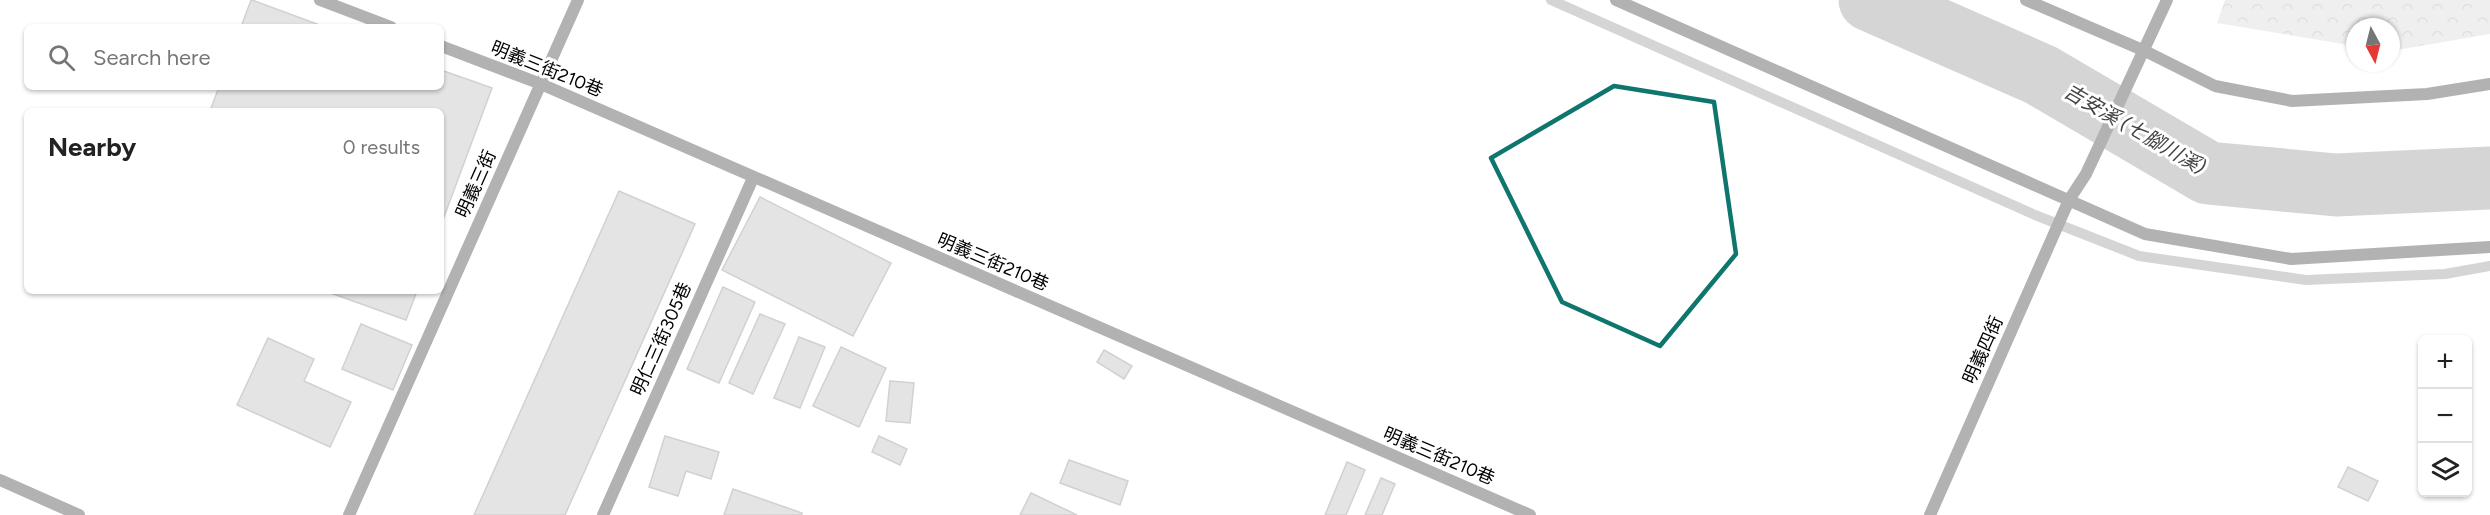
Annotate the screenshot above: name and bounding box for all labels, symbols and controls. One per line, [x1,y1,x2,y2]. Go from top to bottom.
north arrow [2346,18,2400,72]
search box [24,24,444,90]
street label: 明義三街210巷 [488,37,606,101]
icon: search [45,41,78,74]
text: Search here [93,44,211,71]
water label: 吉安溪 (七腳川溪) [2060,79,2210,179]
text: Nearby [48,131,136,163]
text: 0 results [343,135,420,159]
street label: 明義三街 [451,147,501,221]
street label: 明義三街210巷 [934,229,1052,295]
street label: 明仁三街305巷 [626,279,696,399]
street label: 明義四街 [1958,313,2008,387]
map controls [2418,335,2472,497]
button: + [2418,335,2472,389]
button: − [2418,389,2472,443]
street label: 明義三街210巷 [1380,423,1498,489]
button: layers [2418,443,2472,497]

